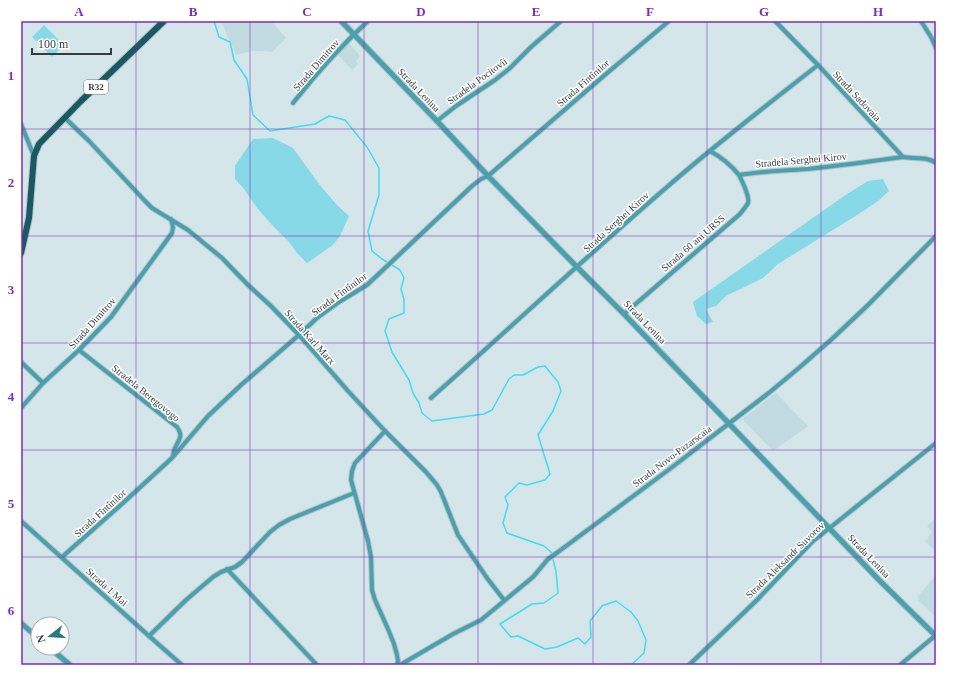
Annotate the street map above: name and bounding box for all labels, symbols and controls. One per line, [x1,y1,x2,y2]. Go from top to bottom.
text: A [74,4,84,19]
text: B [189,4,198,19]
text: C [302,4,312,19]
text: D [416,4,426,19]
text: E [532,4,540,19]
text: F [646,4,654,19]
text: G [759,4,769,19]
text: H [873,4,883,19]
scale bar [32,30,111,56]
text: 100 m [38,37,69,51]
street label: Strada Dimitrov [291,37,341,93]
street label: Stradela Pocitovîi [445,55,509,106]
street label: Strada Fîntînilor [555,57,612,109]
street label: Strada Lenina [396,66,443,114]
text: 1 [8,68,14,83]
street label: Strada Sadovaia [831,69,883,124]
road number: R32 [84,80,108,94]
street label: Stradela Serghei Kirov [755,151,847,169]
text: 2 [8,175,14,190]
street label: Strada Serghei Kirov [581,190,651,254]
street label: Strada 60 ani URSS [659,213,727,273]
street label: Strada Fîntînilor [309,270,369,318]
text: 3 [8,282,15,297]
street label: Strada Dimitrov [66,295,118,351]
street label: Strada Lenina [622,298,669,346]
street label: Strada Karl Marx [282,307,338,367]
street label: Stradela Beregovogo [110,362,182,424]
text: 4 [8,389,15,404]
street label: Strada Novo-Pazarscaia [630,422,714,489]
street label: Strada Fîntînilor [72,486,129,539]
text: 5 [8,496,15,511]
street label: Strada Aleksandr Suvorov [743,520,827,600]
street label: Strada Lenina [846,532,893,580]
street label: Strada 1 Mai [84,566,130,609]
text: 6 [8,603,15,618]
north arrow [30,616,70,656]
text: N [34,633,47,644]

